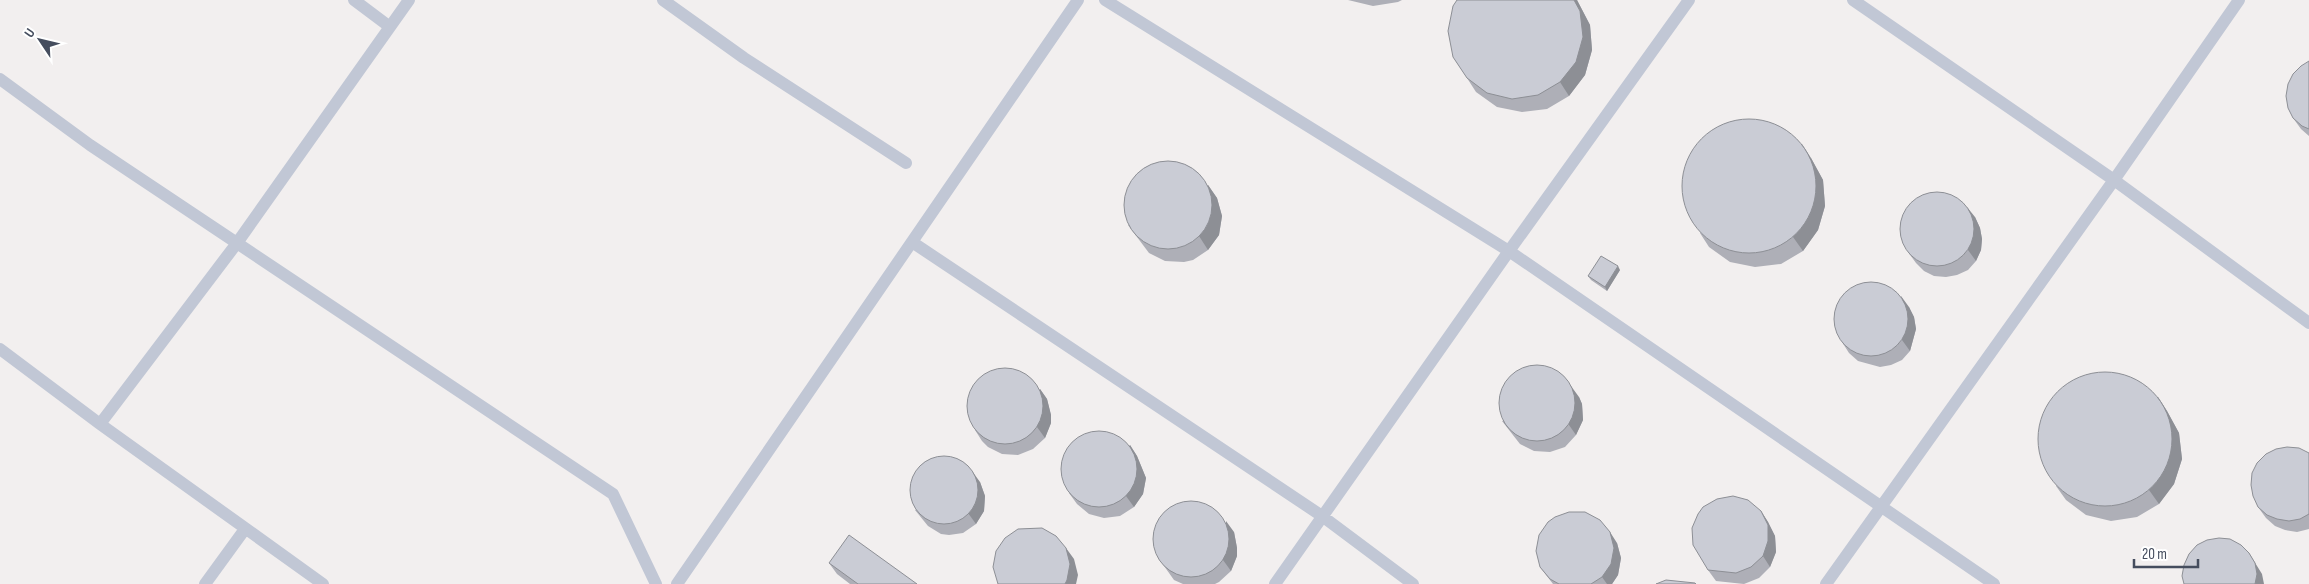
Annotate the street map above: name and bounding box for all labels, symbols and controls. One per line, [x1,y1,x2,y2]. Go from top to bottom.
north arrow [15,15,65,65]
text: U [21,25,39,41]
scale bar [2134,536,2198,568]
text: 20 m [2142,545,2167,564]

